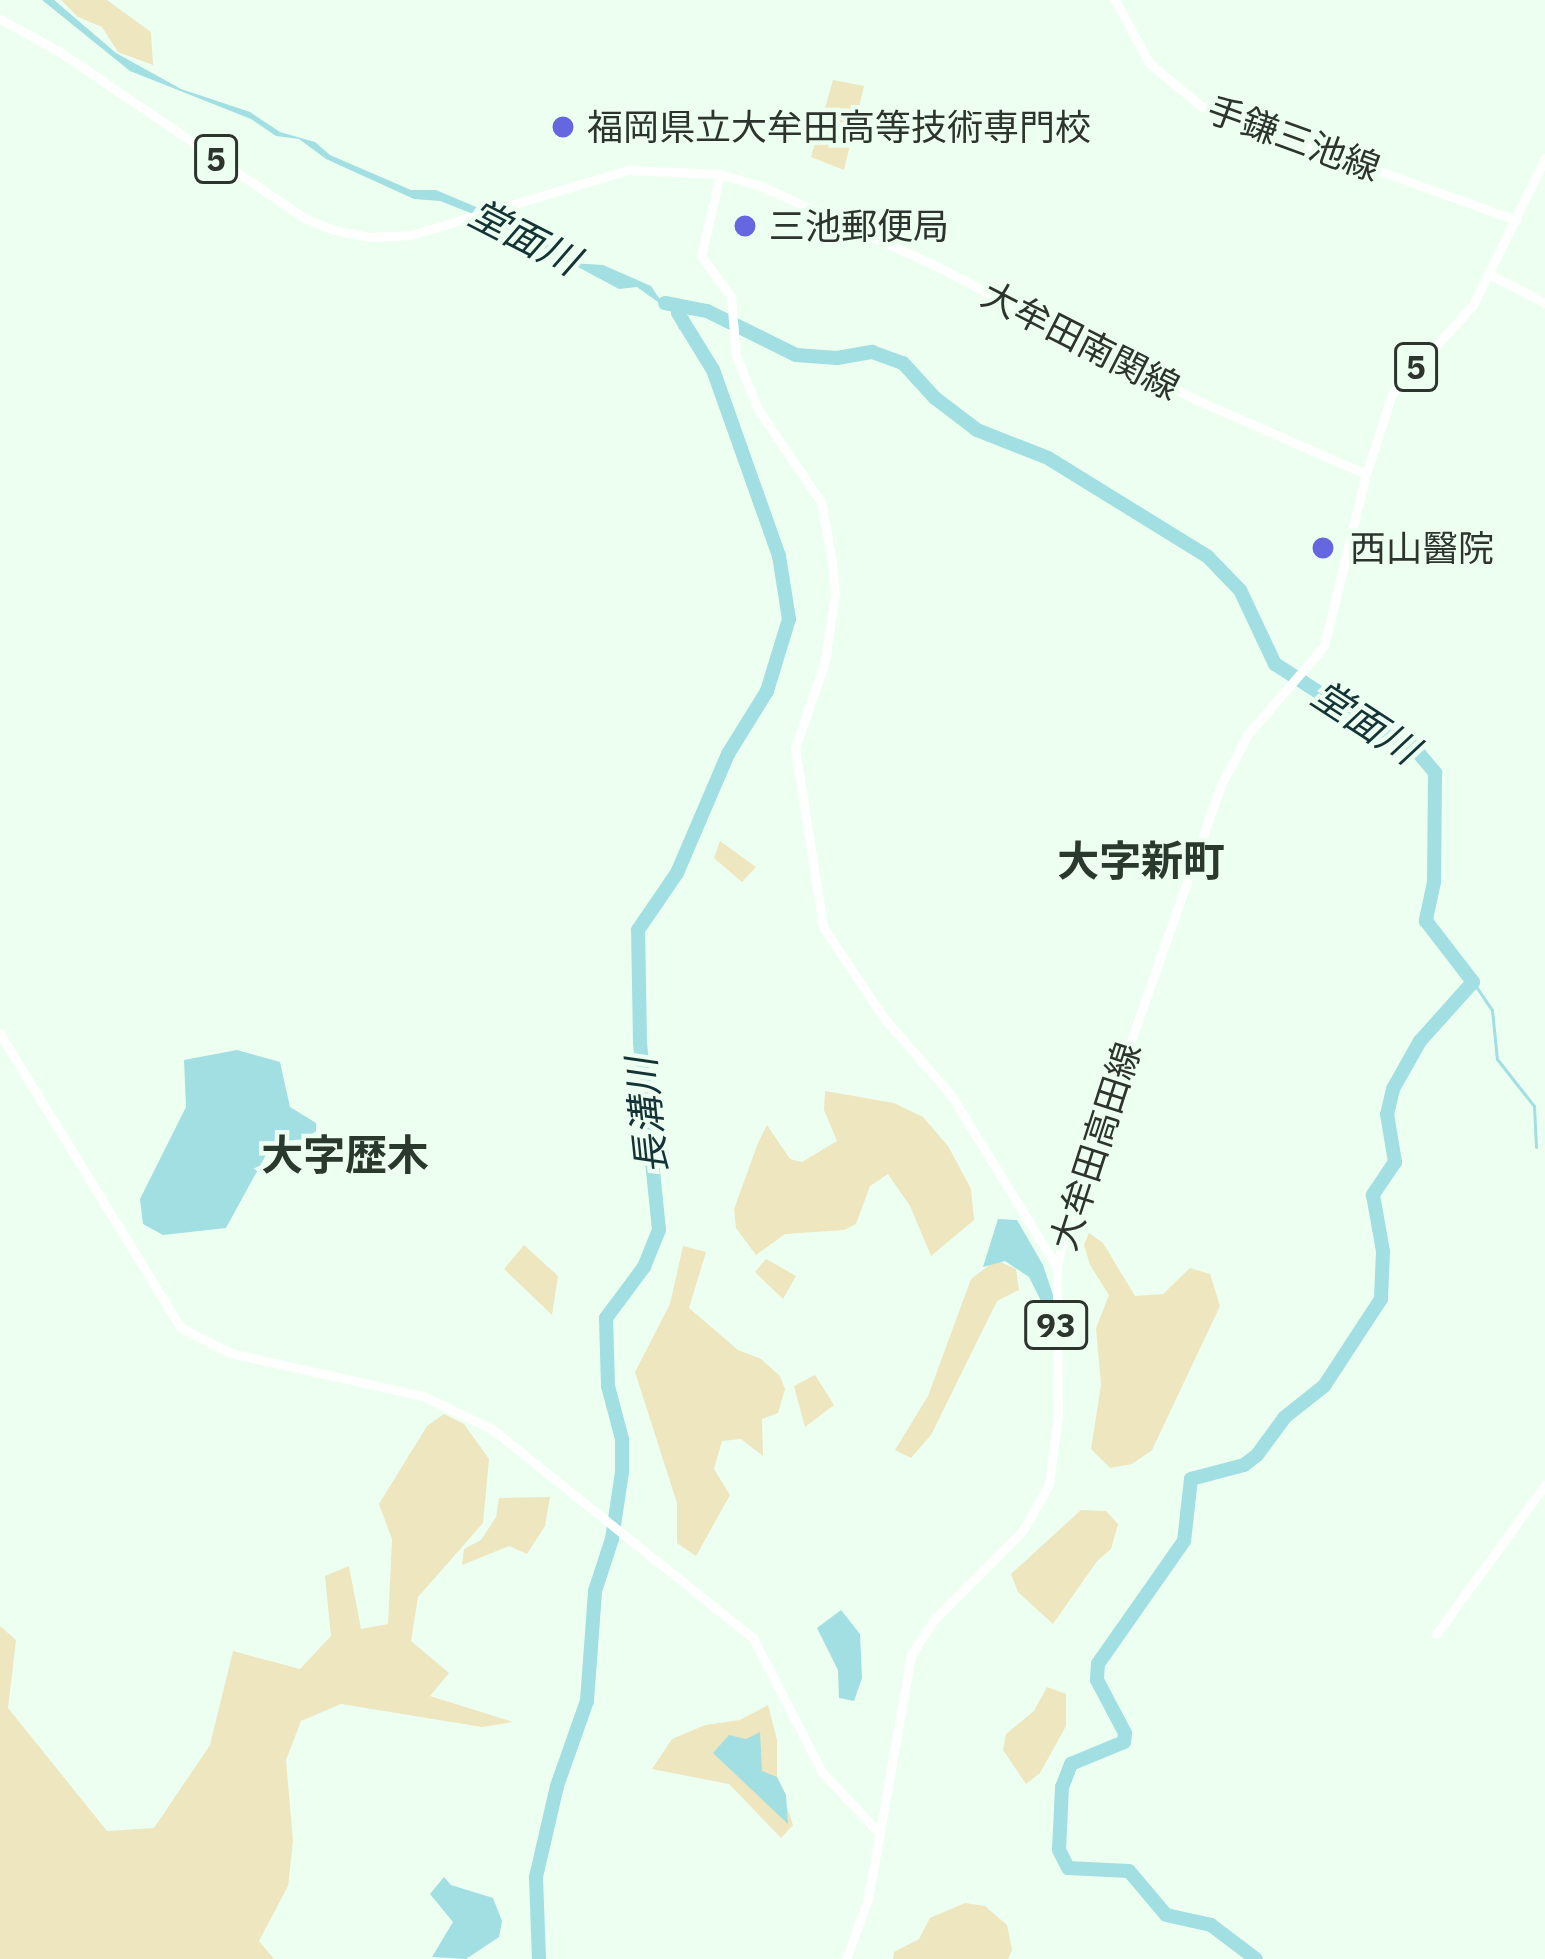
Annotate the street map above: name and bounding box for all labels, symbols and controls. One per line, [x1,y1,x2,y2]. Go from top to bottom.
street label: 手鎌三池線 [1202,87,1386,189]
place label: 福岡県立大牟田高等技術専門校 [587,105,1091,149]
marker: 福岡県立大牟田高等技術専門校 [550,114,576,140]
road number: 5 [192,132,240,186]
water label: 堂面川 [461,190,587,284]
place label: 三池郵便局 [769,204,949,248]
marker: 三池郵便局 [732,213,758,239]
street label: 大牟田南関線 [975,272,1187,408]
road number: 5 [1392,340,1440,394]
place label: 西山醫院 [1350,526,1494,570]
marker: 西山醫院 [1307,532,1339,564]
water label: 堂面川 [1303,671,1427,773]
district label: 大字新町 [1057,836,1225,886]
street label: 大牟田高田線 [1041,1037,1149,1255]
water label: 長溝川 [618,1055,676,1177]
district label: 大字歴木 [261,1130,429,1180]
road number: 93 [1023,1298,1089,1352]

